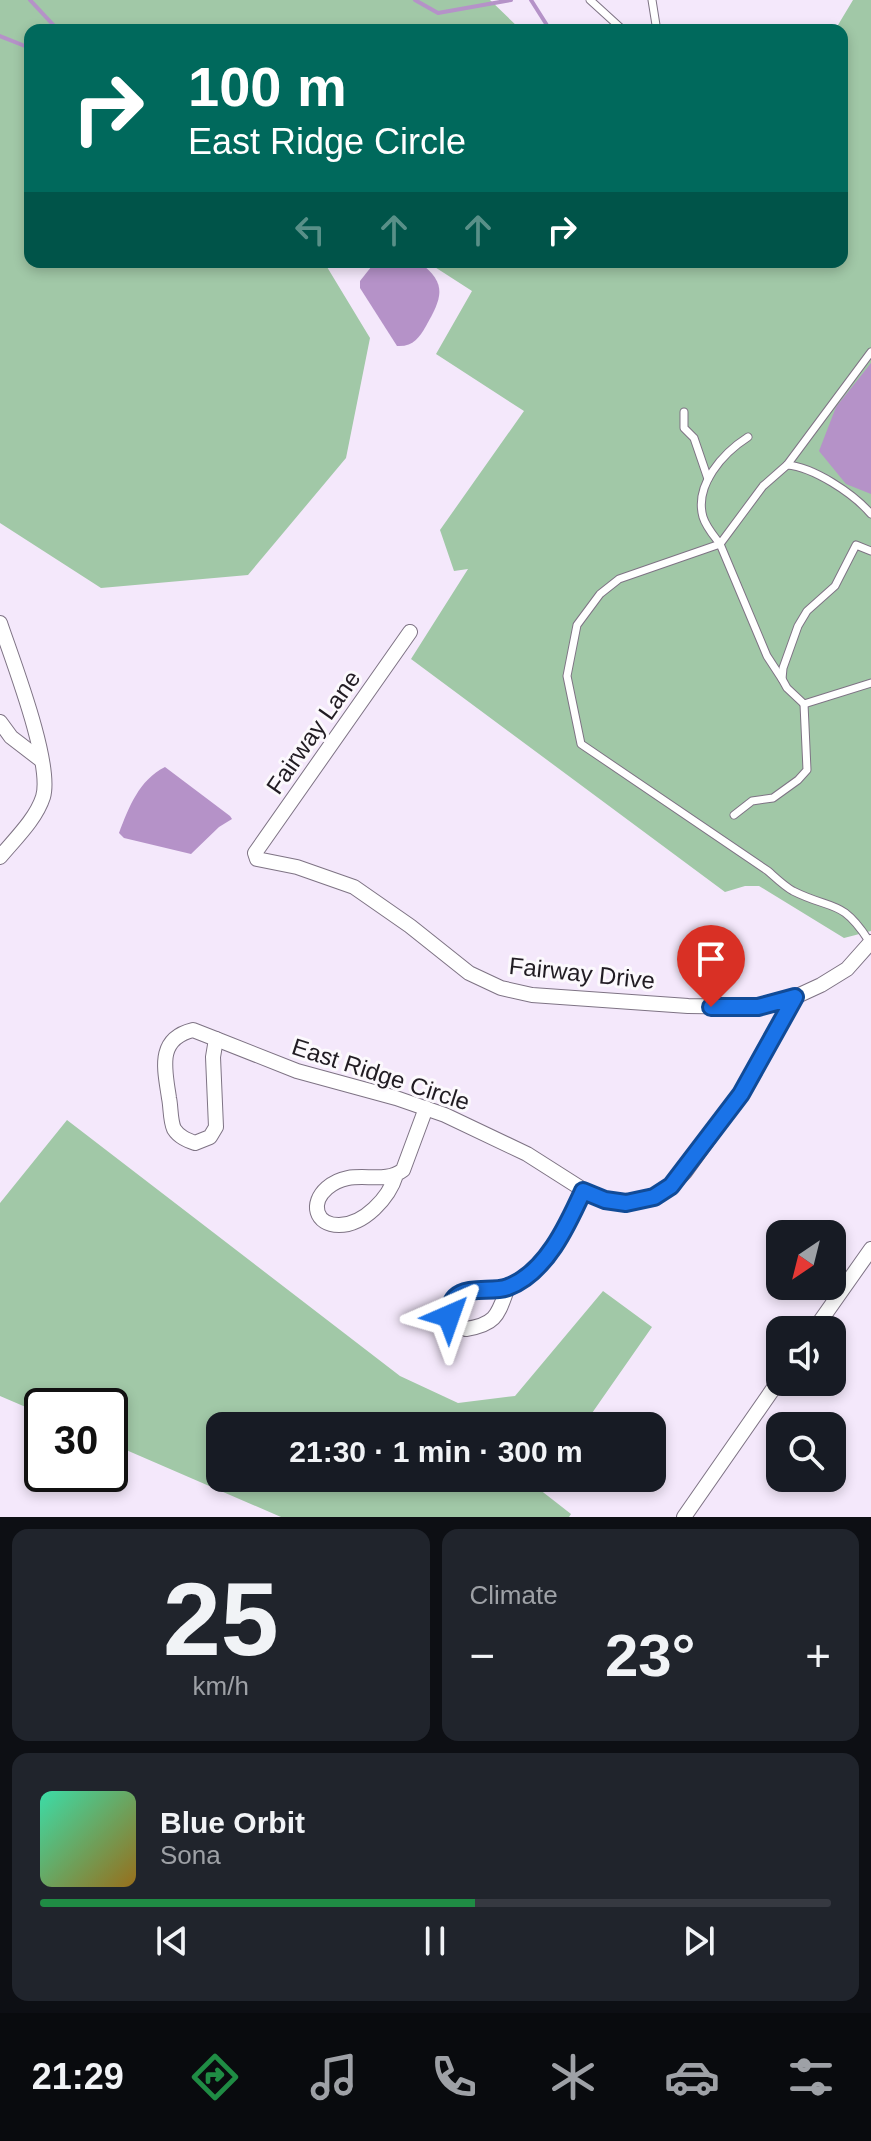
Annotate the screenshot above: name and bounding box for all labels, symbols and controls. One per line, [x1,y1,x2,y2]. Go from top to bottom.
text: 100 m [188,55,347,118]
icon: right [56,56,160,160]
text: East Ridge Circle [188,121,466,162]
icon: left [288,208,332,252]
icon: ahead [372,208,416,252]
icon: ahead [456,208,500,252]
icon: right [540,208,584,252]
street label: Fairway Lane [261,665,365,799]
pin [677,925,745,1007]
icon: arrive [689,937,733,981]
street label: Fairway Drive [508,952,656,994]
street label: East Ridge Circle [289,1033,473,1115]
north arrow [766,1220,846,1300]
map controls [766,1220,846,1492]
position arrow [407,1274,491,1358]
button: sound [766,1316,846,1396]
speed limit sign: 30 [24,1388,128,1492]
button: search [766,1412,846,1492]
text: 21:30 · 1 min · 300 m [289,1435,583,1468]
text: 25 [163,1561,279,1677]
text: Climate [470,1580,558,1610]
text: 23° [605,1622,696,1689]
text: − [470,1631,495,1680]
text: + [805,1631,831,1680]
text: km/h [193,1671,249,1701]
text: Blue Orbit [160,1806,305,1839]
text: Sona [160,1840,221,1870]
icon: previous [150,1919,194,1963]
icon: pause [413,1919,457,1963]
icon: next [677,1919,721,1963]
icon: directions [187,2049,243,2105]
icon: music [306,2049,362,2105]
icon: phone [426,2049,482,2105]
icon: climate [545,2049,601,2105]
icon: car [664,2049,720,2105]
icon: filters [783,2049,839,2105]
text: 21:29 [32,2056,124,2097]

